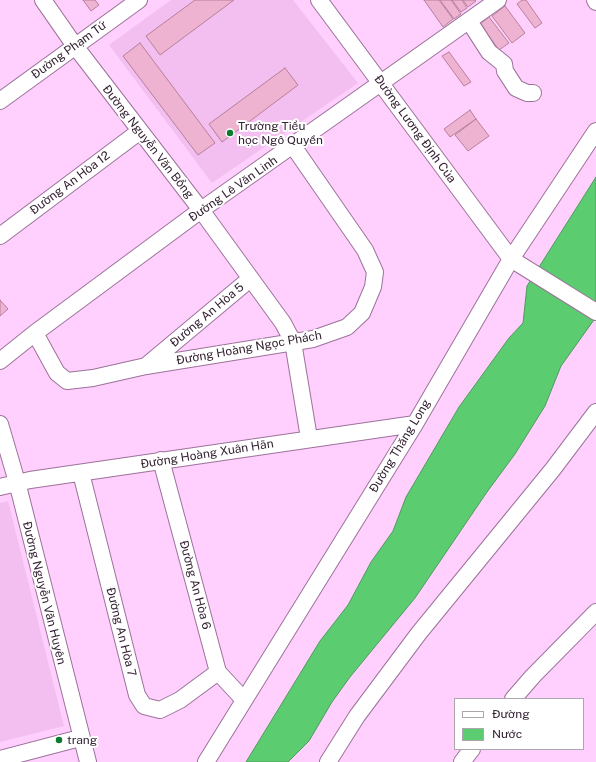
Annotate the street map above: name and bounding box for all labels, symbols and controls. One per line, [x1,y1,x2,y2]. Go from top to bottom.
street label: Đường Phạm Tứ [29,18,109,82]
street label: Đường Lương Định Của [371,72,459,186]
street label: Đường Nguyễn Văn Bổng [99,82,197,202]
place label: Trường Tiểu học Ngô Quyền [238,119,323,147]
marker: Trường Tiểu học Ngô Quyền [225,128,235,138]
street label: Đường An Hòa 12 [27,148,113,218]
street label: Đường Lê Văn Linh [186,153,280,225]
street label: Đường An Hòa 5 [167,280,247,350]
street label: Đường Hoàng Ngọc Phách [175,328,323,368]
street label: Đường Thăng Long [366,397,434,495]
street label: Đường Hoàng Xuân Hãn [139,436,275,472]
street label: Đường Nguyễn Văn Huyên [19,520,69,666]
street label: Đường An Hòa 6 [176,539,214,631]
street label: Đường An Hòa 7 [103,586,139,678]
legend [454,698,584,750]
text: Đường [492,707,530,721]
text: Nước [492,727,522,741]
place label: trang [67,733,97,747]
marker: trang [54,735,64,745]

